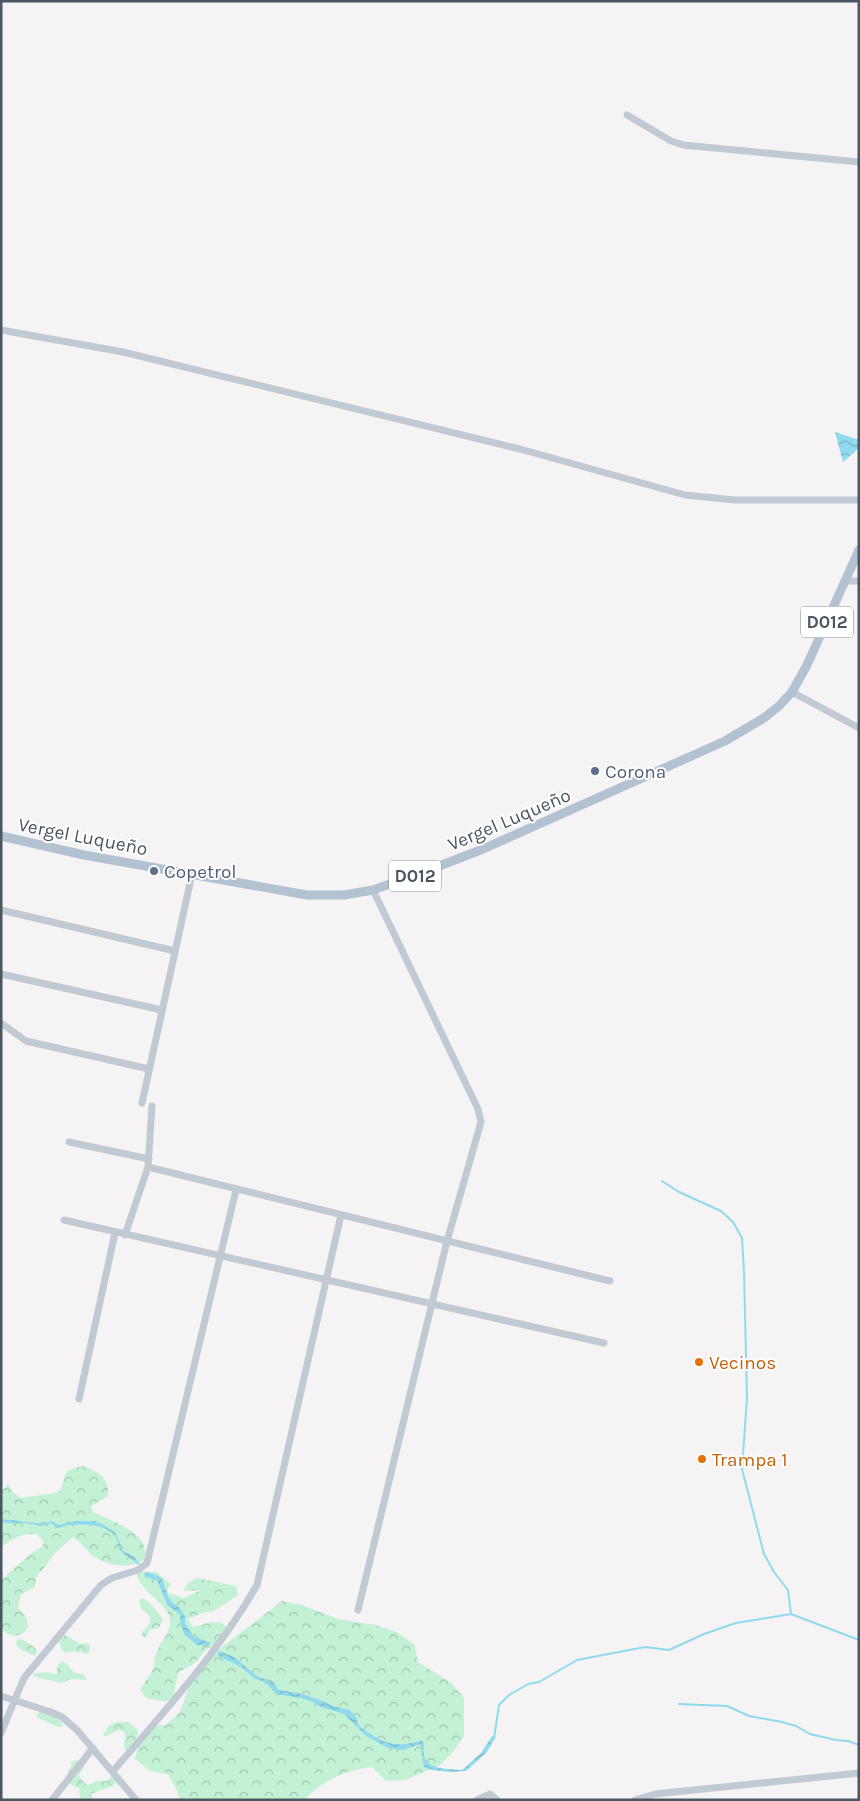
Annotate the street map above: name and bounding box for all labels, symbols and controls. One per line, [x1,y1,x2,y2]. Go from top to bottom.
road number: D012 [801,606,853,638]
place label: Corona [605,761,666,783]
marker: Corona [589,765,601,777]
street label: Vergel Luqueño [445,784,574,856]
street label: Vergel Luqueño [16,814,149,860]
road number: D012 [389,860,441,891]
place label: Copetrol [164,861,237,883]
marker: Copetrol [148,865,160,877]
place label: Vecinos [709,1352,776,1374]
marker: Vecinos [693,1356,705,1368]
place label: Trampa 1 [712,1449,788,1471]
marker: Trampa 1 [696,1453,708,1465]

